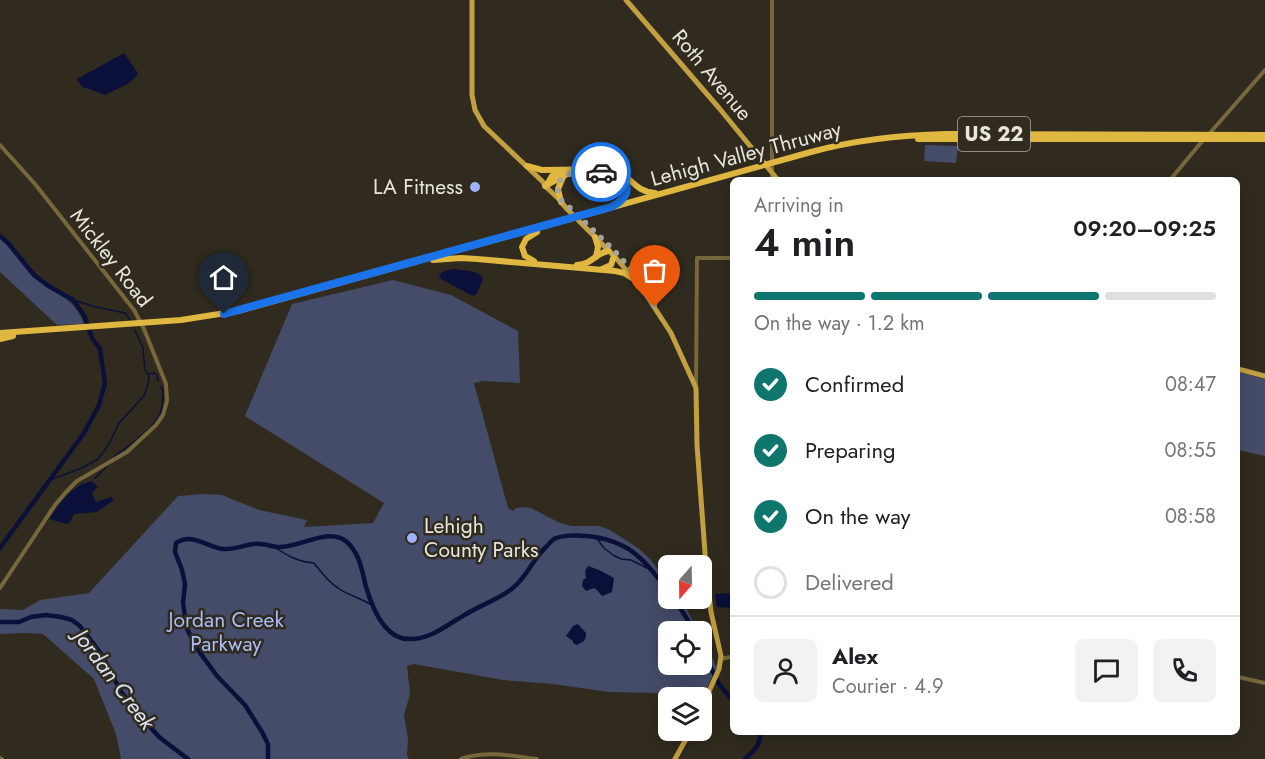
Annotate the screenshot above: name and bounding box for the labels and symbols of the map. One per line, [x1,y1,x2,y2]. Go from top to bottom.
street label: Roth Avenue [665,23,759,127]
street label: Lehigh Valley Thruway [647,114,845,194]
road number: US 22 [958,117,1030,151]
courier [571,142,631,202]
place label: LA Fitness [373,172,463,202]
marker: LA Fitness [468,180,482,194]
street label: Mickley Road [63,202,159,314]
pin [629,245,680,307]
pin [198,252,249,314]
place label: Lehigh County Parks [424,511,538,565]
marker: Lehigh County Parks [405,531,419,545]
north arrow [658,555,712,609]
park label: Jordan Creek Parkway [165,605,284,659]
water label: Jordan Creek [64,619,165,738]

